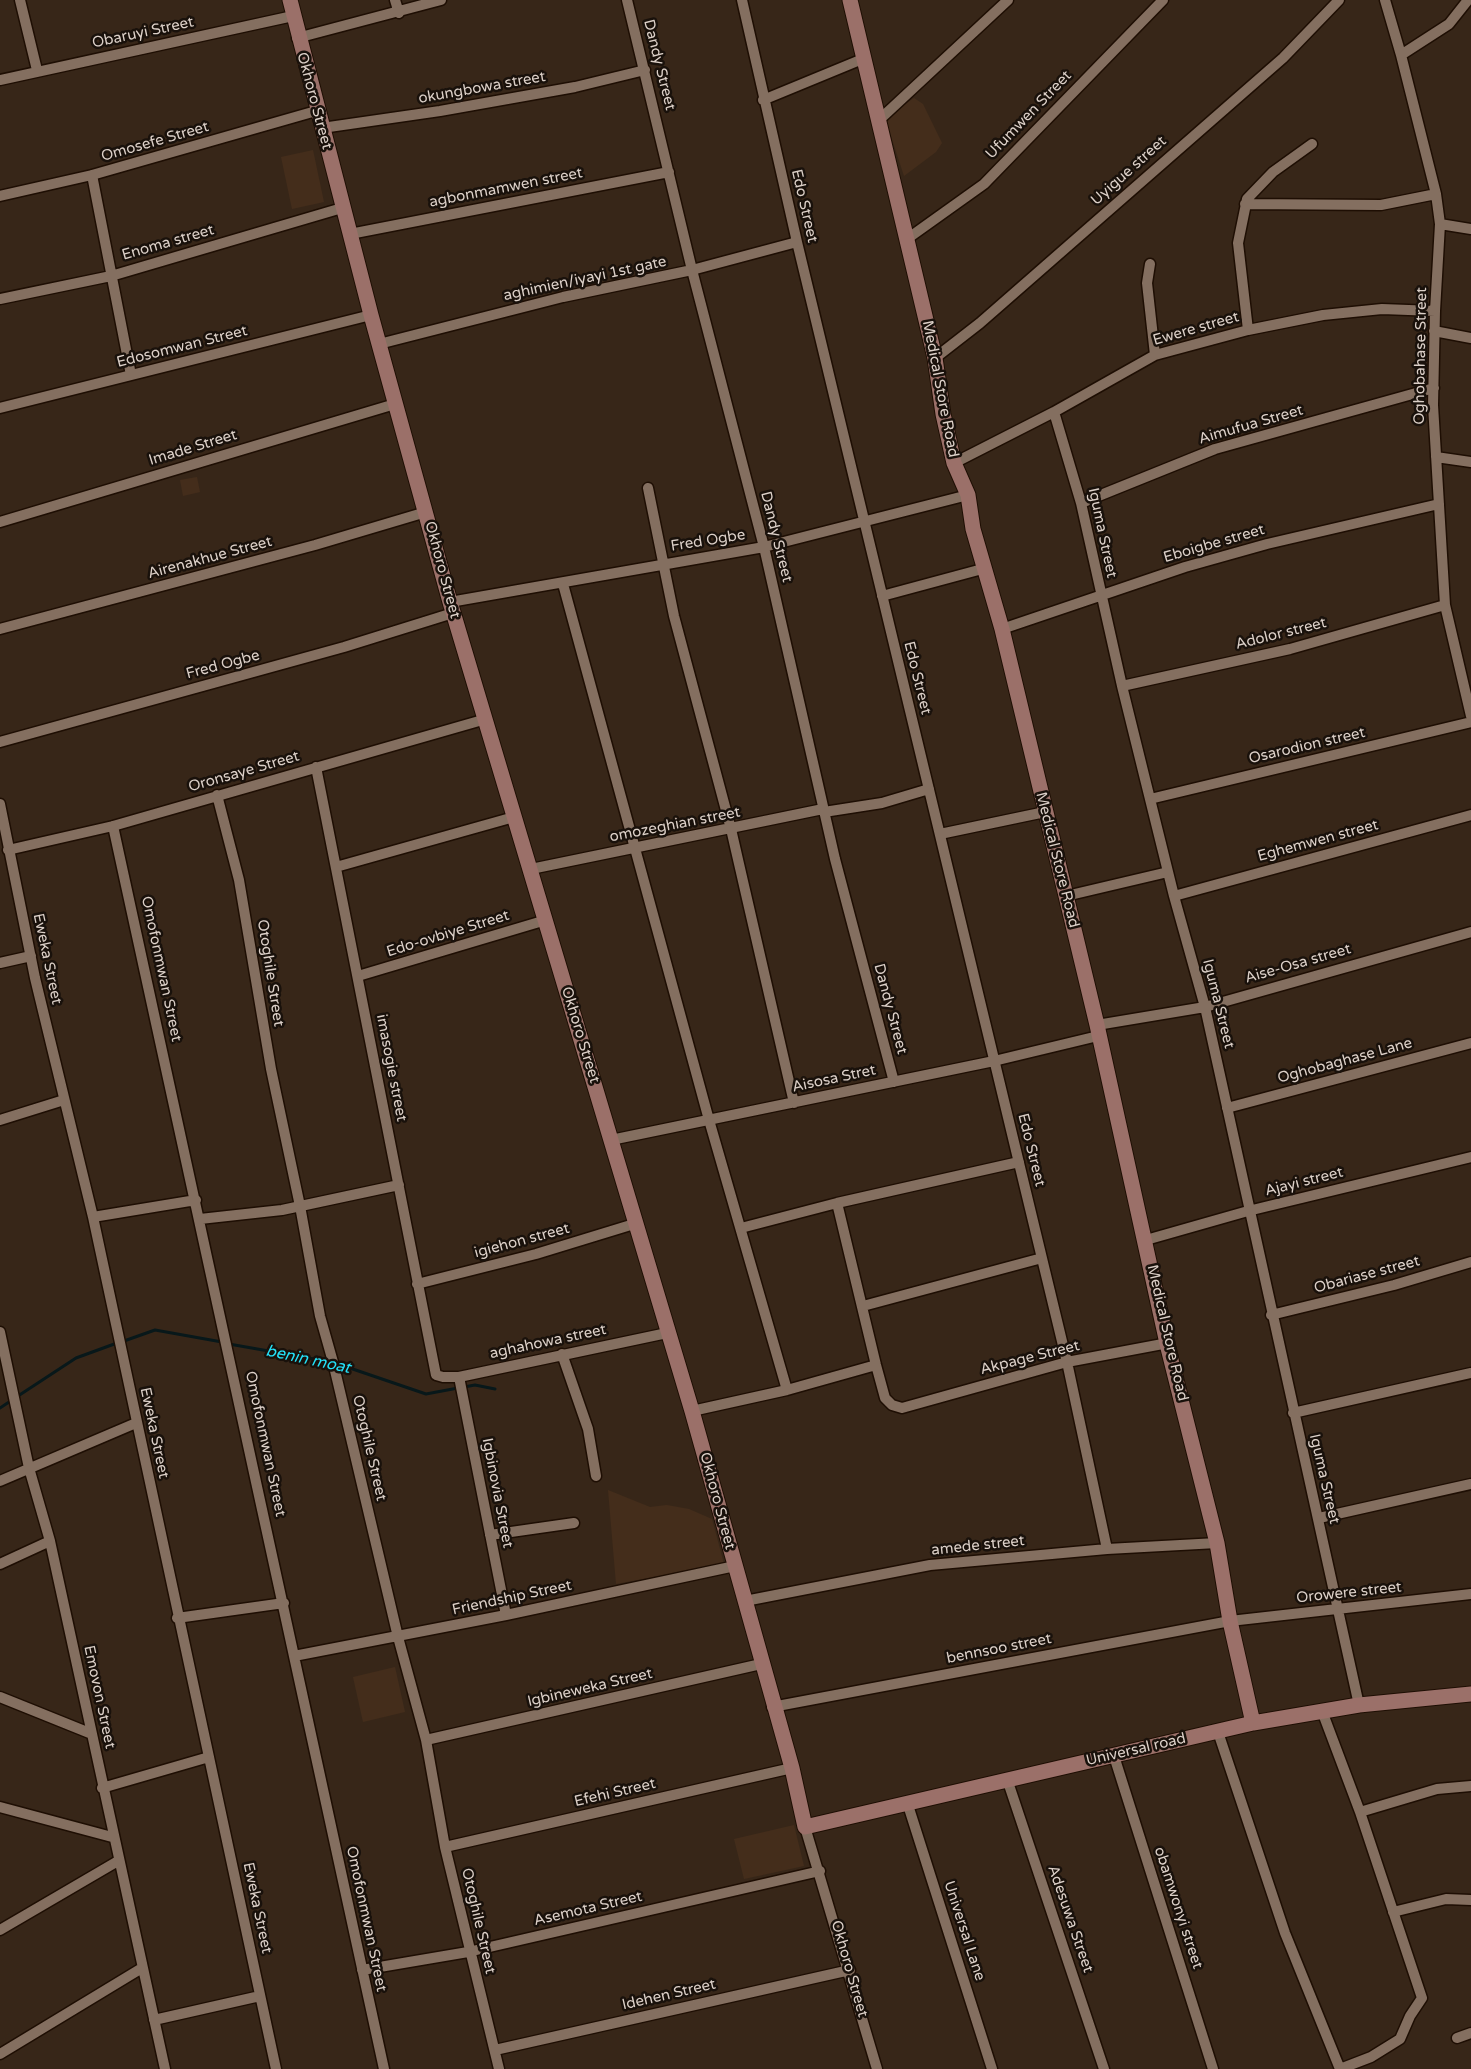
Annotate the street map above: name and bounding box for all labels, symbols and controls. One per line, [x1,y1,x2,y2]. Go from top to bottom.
street label: Obaruyi Street [91,13,195,53]
street label: Dandy Street [639,18,679,112]
street label: Okhoro Street [292,50,336,152]
street label: Ufumwen Street [982,67,1076,163]
street label: okungbowa street [417,68,547,108]
street label: Omosefe Street [99,118,211,166]
street label: Uyigue street [1088,132,1170,210]
street label: agbonmamwen street [428,164,584,212]
street label: Edo Street [787,168,821,244]
street label: Enoma street [120,221,216,265]
street label: aghimien/iyayi 1st gate [502,253,668,305]
street label: Oghobahase Street [1411,287,1431,425]
street label: Ewere street [1151,308,1241,350]
street label: Medical Store Road [918,319,962,459]
street label: Edosomwan Street [115,322,249,372]
street label: Aimufua Street [1197,402,1305,448]
street label: Imade Street [147,426,239,470]
street label: Iguma Street [1084,486,1120,580]
street label: Dandy Street [756,490,796,584]
street label: Okhoro Street [420,519,464,621]
street label: Eboigbe street [1161,521,1267,567]
street label: Fred Ogbe [669,526,747,556]
street label: Airenakhue Street [146,533,274,583]
street label: Adolor street [1234,614,1328,654]
street label: Edo Street [899,640,935,716]
street label: Fred Ogbe [184,647,262,683]
street label: Osarodion street [1247,724,1367,768]
street label: Oronsaye Street [186,748,302,796]
street label: Medical Store Road [1031,790,1083,930]
street label: omozeghian street [608,803,742,847]
street label: Eghemwen street [1256,816,1380,866]
street label: Omofonmwan Street [137,895,185,1043]
street label: Edo-ovbiye Street [384,907,512,961]
street label: Eweka Street [29,912,65,1006]
street label: Otoghile Street [253,918,287,1028]
street label: Aise-Osa street [1243,940,1353,988]
street label: Iguma Street [1198,957,1238,1051]
street label: Dandy Street [869,962,911,1056]
street label: Okhoro Street [557,985,603,1085]
street label: imasogie street [372,1013,410,1123]
street label: Oghobaghase Lane [1276,1034,1414,1088]
street label: Aisosa Stret [791,1061,877,1097]
street label: Edo Street [1013,1112,1049,1188]
street label: Ajayi street [1263,1164,1345,1200]
street label: igiehon street [472,1220,572,1262]
street label: Obariase street [1312,1252,1422,1298]
street label: Medical Store Road [1143,1263,1191,1403]
street label: aghahowa street [488,1321,608,1363]
street label: Akpage Street [978,1337,1082,1379]
water label: benin moat [264,1342,352,1378]
street label: Omofonmwan Street [241,1370,289,1518]
street label: Eweka Street [136,1386,172,1480]
street label: Otoghile Street [348,1393,390,1503]
street label: Iguma Street [1305,1432,1343,1526]
street label: Igbinovia Street [478,1436,516,1550]
street label: Okhoro Street [695,1450,739,1552]
street label: amede street [930,1532,1026,1560]
street label: Friendship Street [451,1577,573,1619]
street label: Orowere street [1295,1579,1403,1607]
street label: bennsoo street [945,1630,1053,1668]
street label: Emovon Street [79,1644,119,1750]
street label: Igbineweka Street [526,1665,654,1711]
street label: Universal road [1084,1730,1188,1770]
street label: Efehi Street [573,1775,657,1811]
street label: Omofonmwan Street [342,1845,390,1993]
street label: obamwonyi street [1150,1845,1206,1971]
street label: Eweka Street [239,1861,275,1955]
street label: Adesuwa Street [1043,1863,1097,1975]
street label: Otoghile Street [457,1866,499,1976]
street label: Universal Lane [939,1879,989,1983]
street label: Asemota Street [532,1888,644,1930]
street label: Okhoro Street [827,1919,871,2019]
street label: Idehen Street [620,1975,718,2015]

